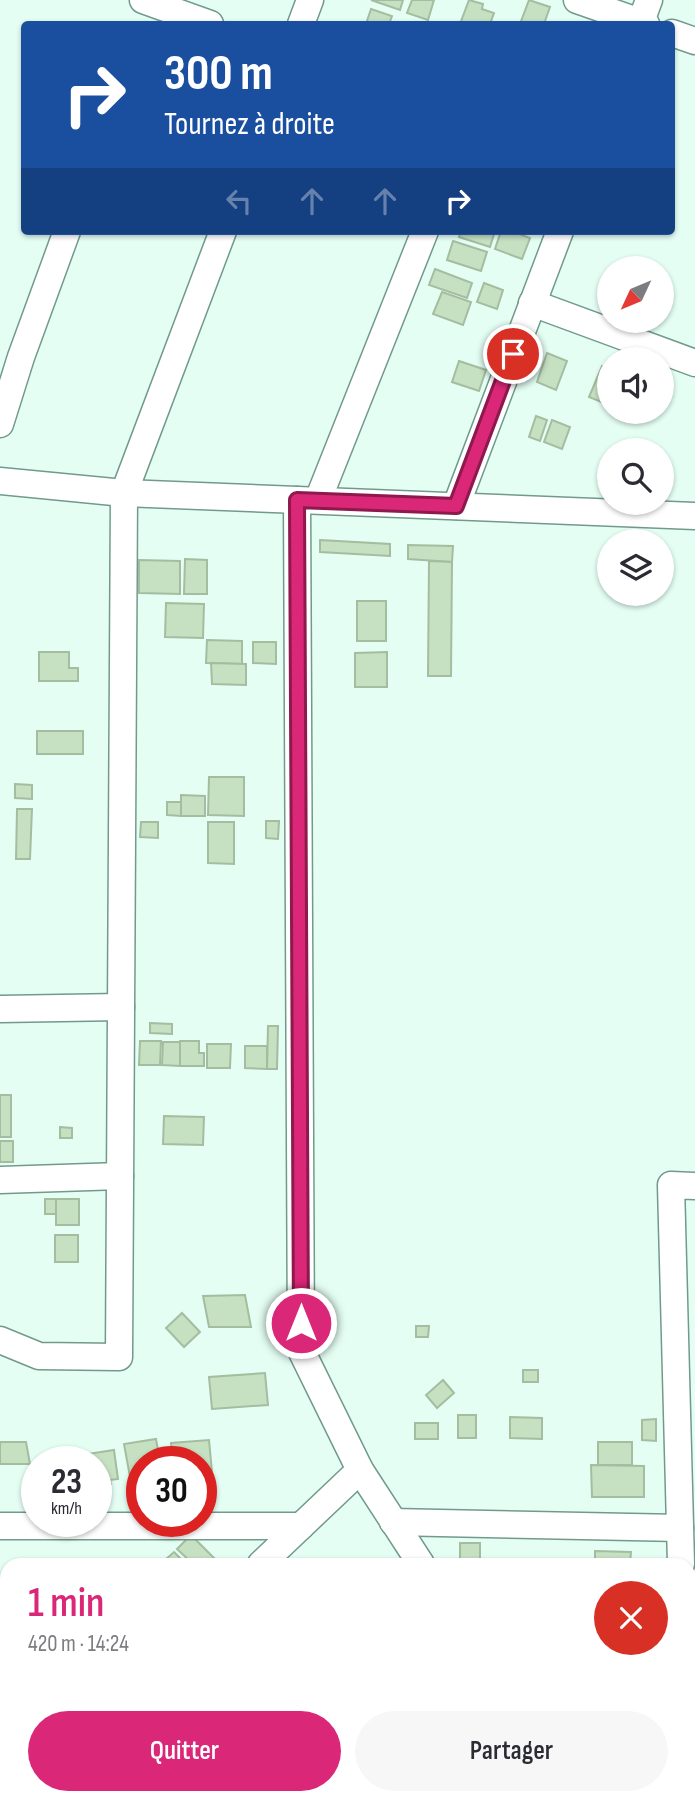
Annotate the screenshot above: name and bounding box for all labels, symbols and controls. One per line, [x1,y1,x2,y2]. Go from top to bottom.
text: 300 m [164,45,273,104]
icon: right [49,49,140,140]
text: Tournez à droite [164,105,335,144]
icon: left [220,182,258,220]
icon: ahead [293,182,331,220]
icon: ahead [366,182,404,220]
icon: right [439,182,477,220]
north arrow [597,256,674,332]
map controls [597,256,674,606]
pin [483,324,543,384]
icon: arrive [494,335,532,373]
button: sound [597,347,674,424]
button: search [597,438,674,515]
button: layers [597,529,674,606]
position arrow [264,1286,338,1360]
speed limit sign: 30 [126,1446,217,1537]
text: 23 [51,1461,82,1504]
text: km/h [51,1498,82,1519]
text: 1 min [28,1578,104,1629]
button: close [594,1581,668,1655]
text: 420 m · 14:24 [28,1630,129,1658]
button: Quitter [28,1711,341,1791]
button: Partager [355,1711,668,1791]

